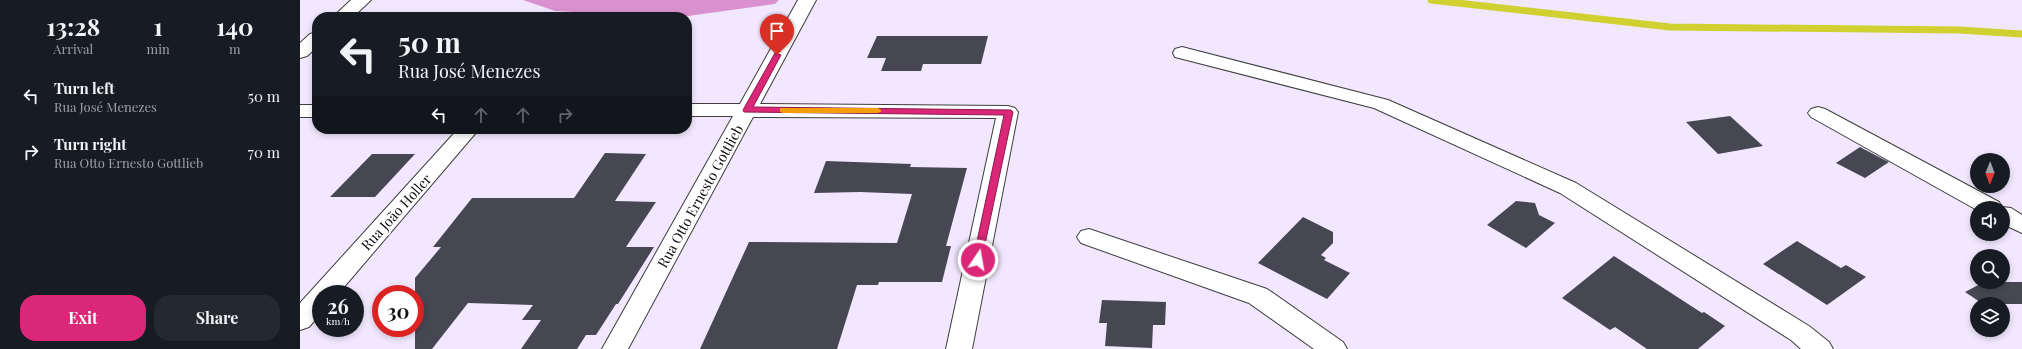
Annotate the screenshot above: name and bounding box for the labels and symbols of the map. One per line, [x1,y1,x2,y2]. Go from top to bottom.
pin [760,14,794,55]
street label: Rua Otto Ernesto Gottlieb [653,121,747,271]
north arrow [1970,153,2010,193]
street label: Rua João Holler [357,169,436,254]
position arrow [957,239,999,281]
speed limit sign: 30 [372,285,424,337]

